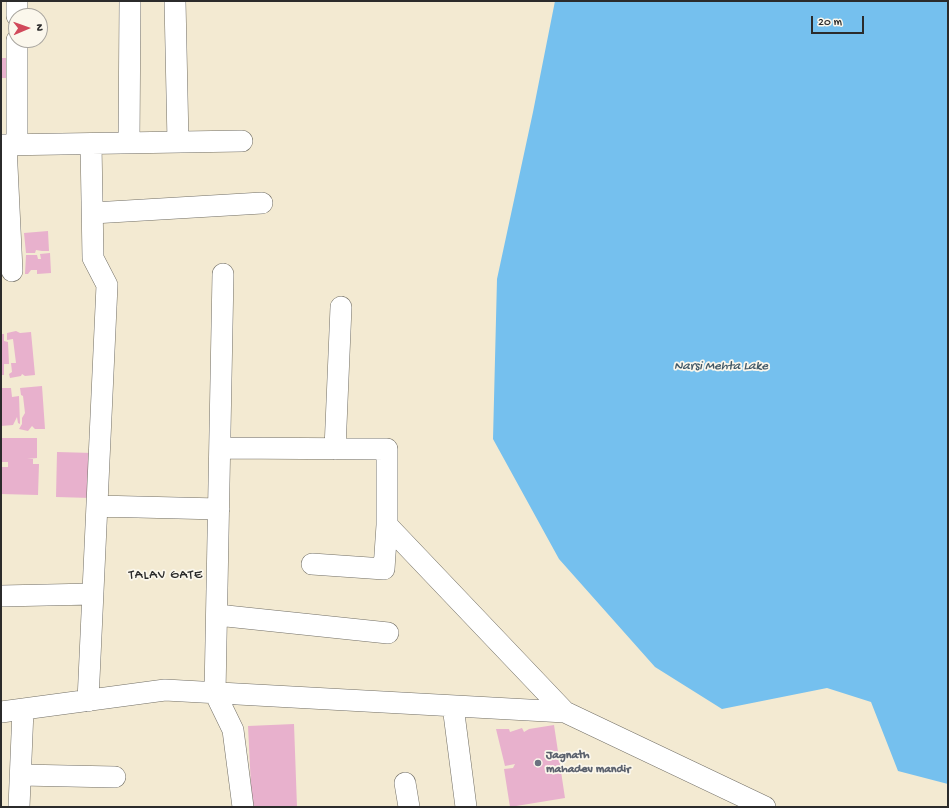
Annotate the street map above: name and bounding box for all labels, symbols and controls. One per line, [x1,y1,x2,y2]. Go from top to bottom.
north arrow [8,8,48,48]
scale bar [813,8,866,34]
text: 20 m [818,16,842,30]
text: N [33,24,45,31]
water label: Narsi Mehta Lake [674,359,768,375]
district label: TALAV GATE [129,568,203,584]
place label: Jagnath mahadev mandir [546,749,630,777]
marker: Jagnath mahadev mandir [533,758,543,768]

